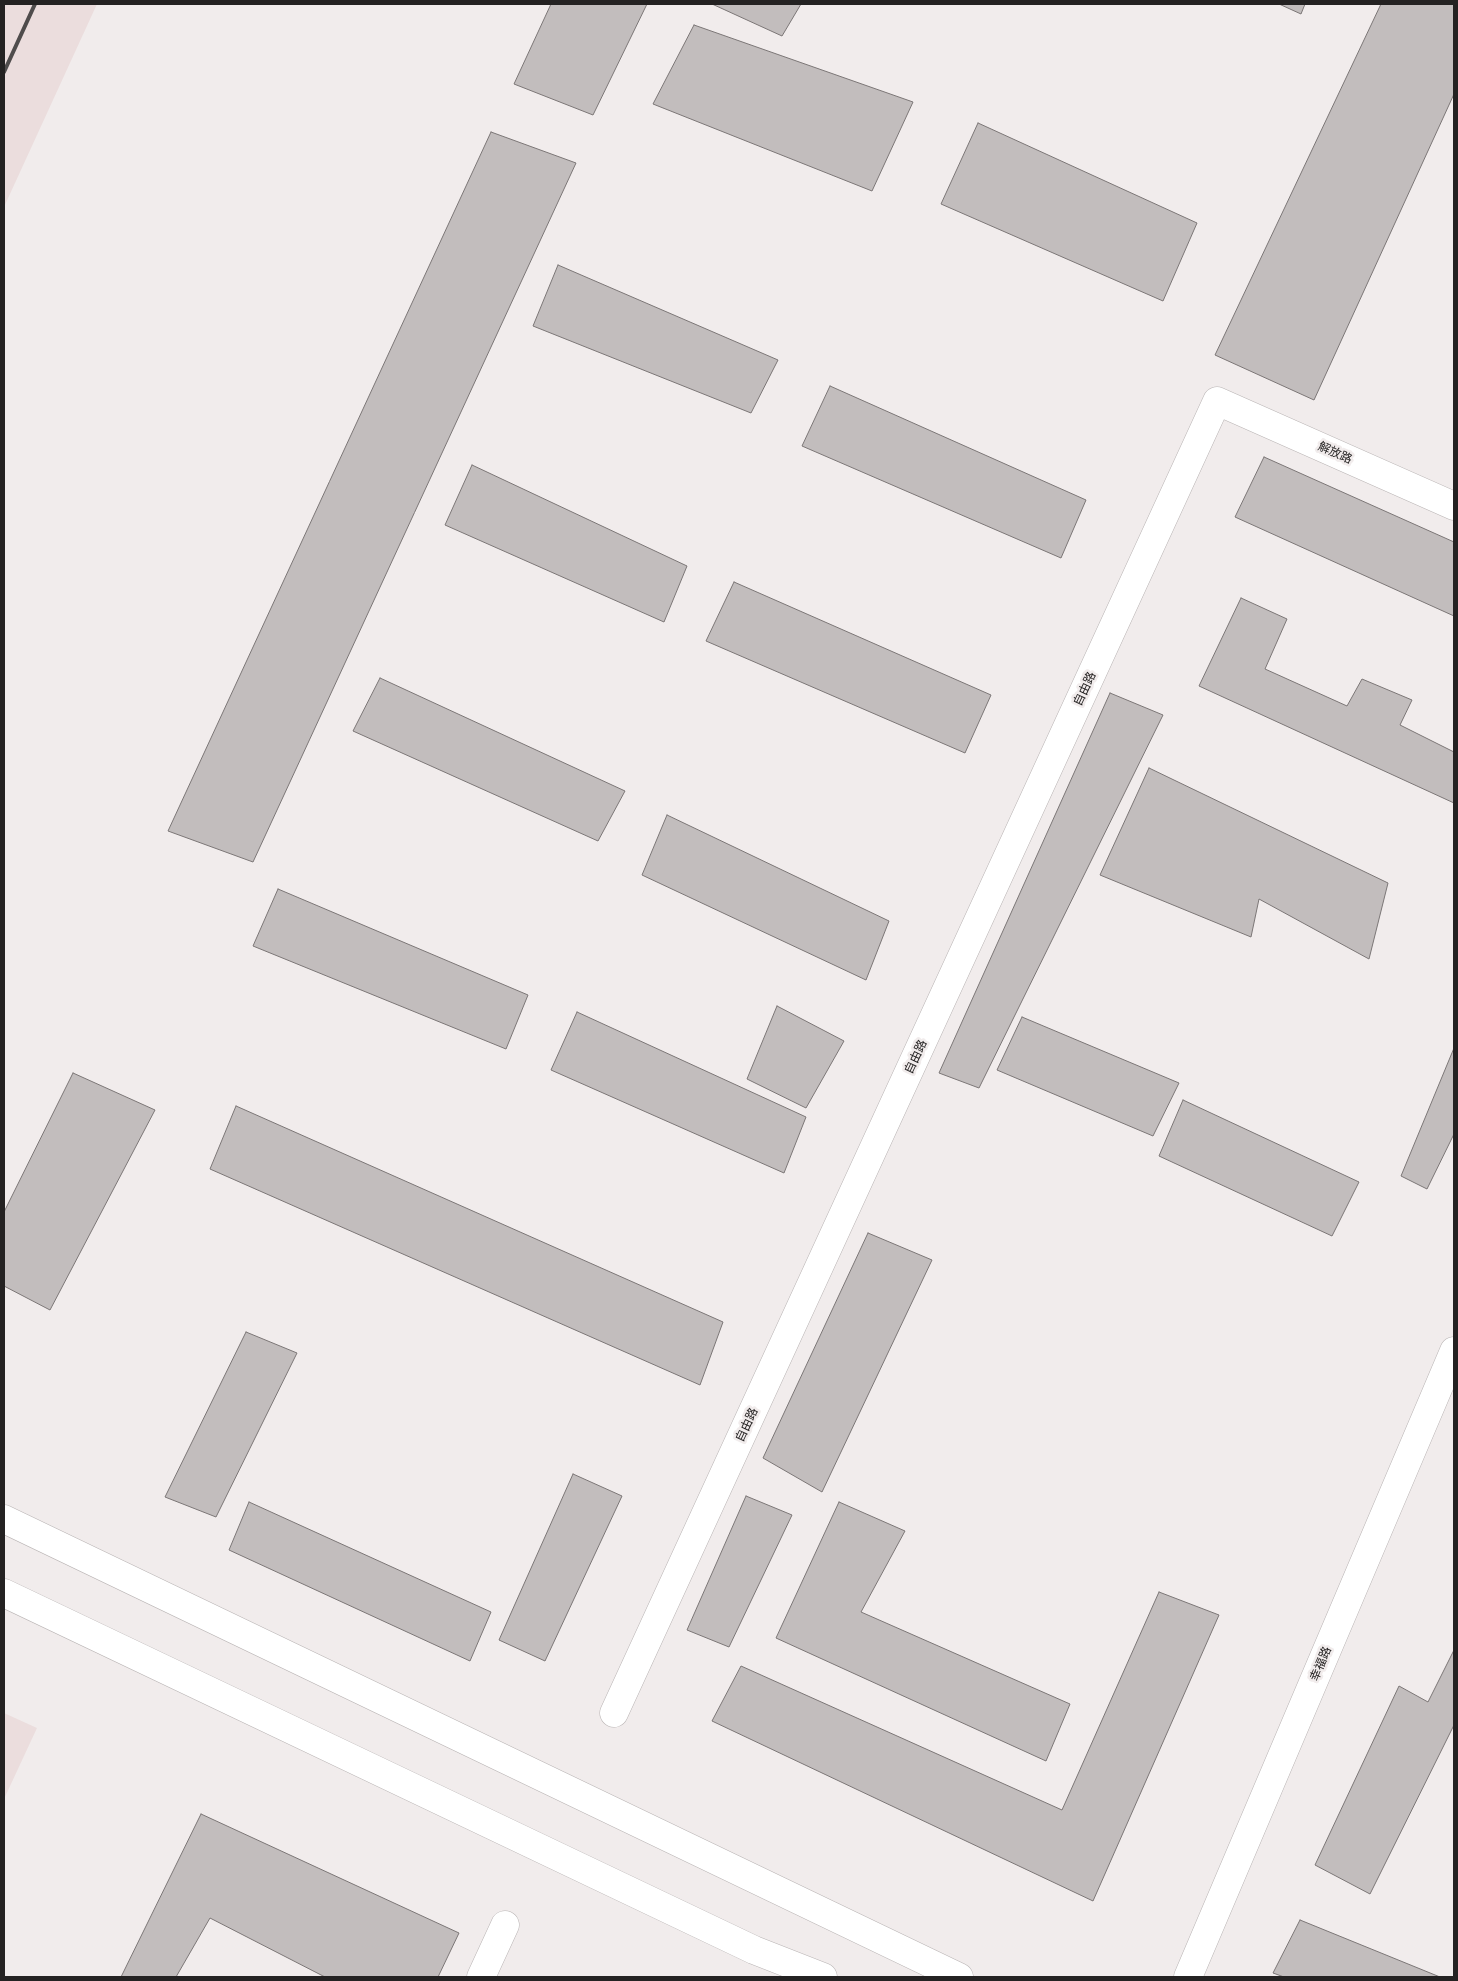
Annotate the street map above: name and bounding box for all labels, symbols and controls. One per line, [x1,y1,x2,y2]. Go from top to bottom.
street label: 解放路 [1316,439,1354,467]
street label: 自由路 [1071,670,1099,708]
street label: 自由路 [902,1038,930,1076]
street label: 自由路 [733,1406,761,1444]
street label: 幸福路 [1307,1645,1335,1683]

